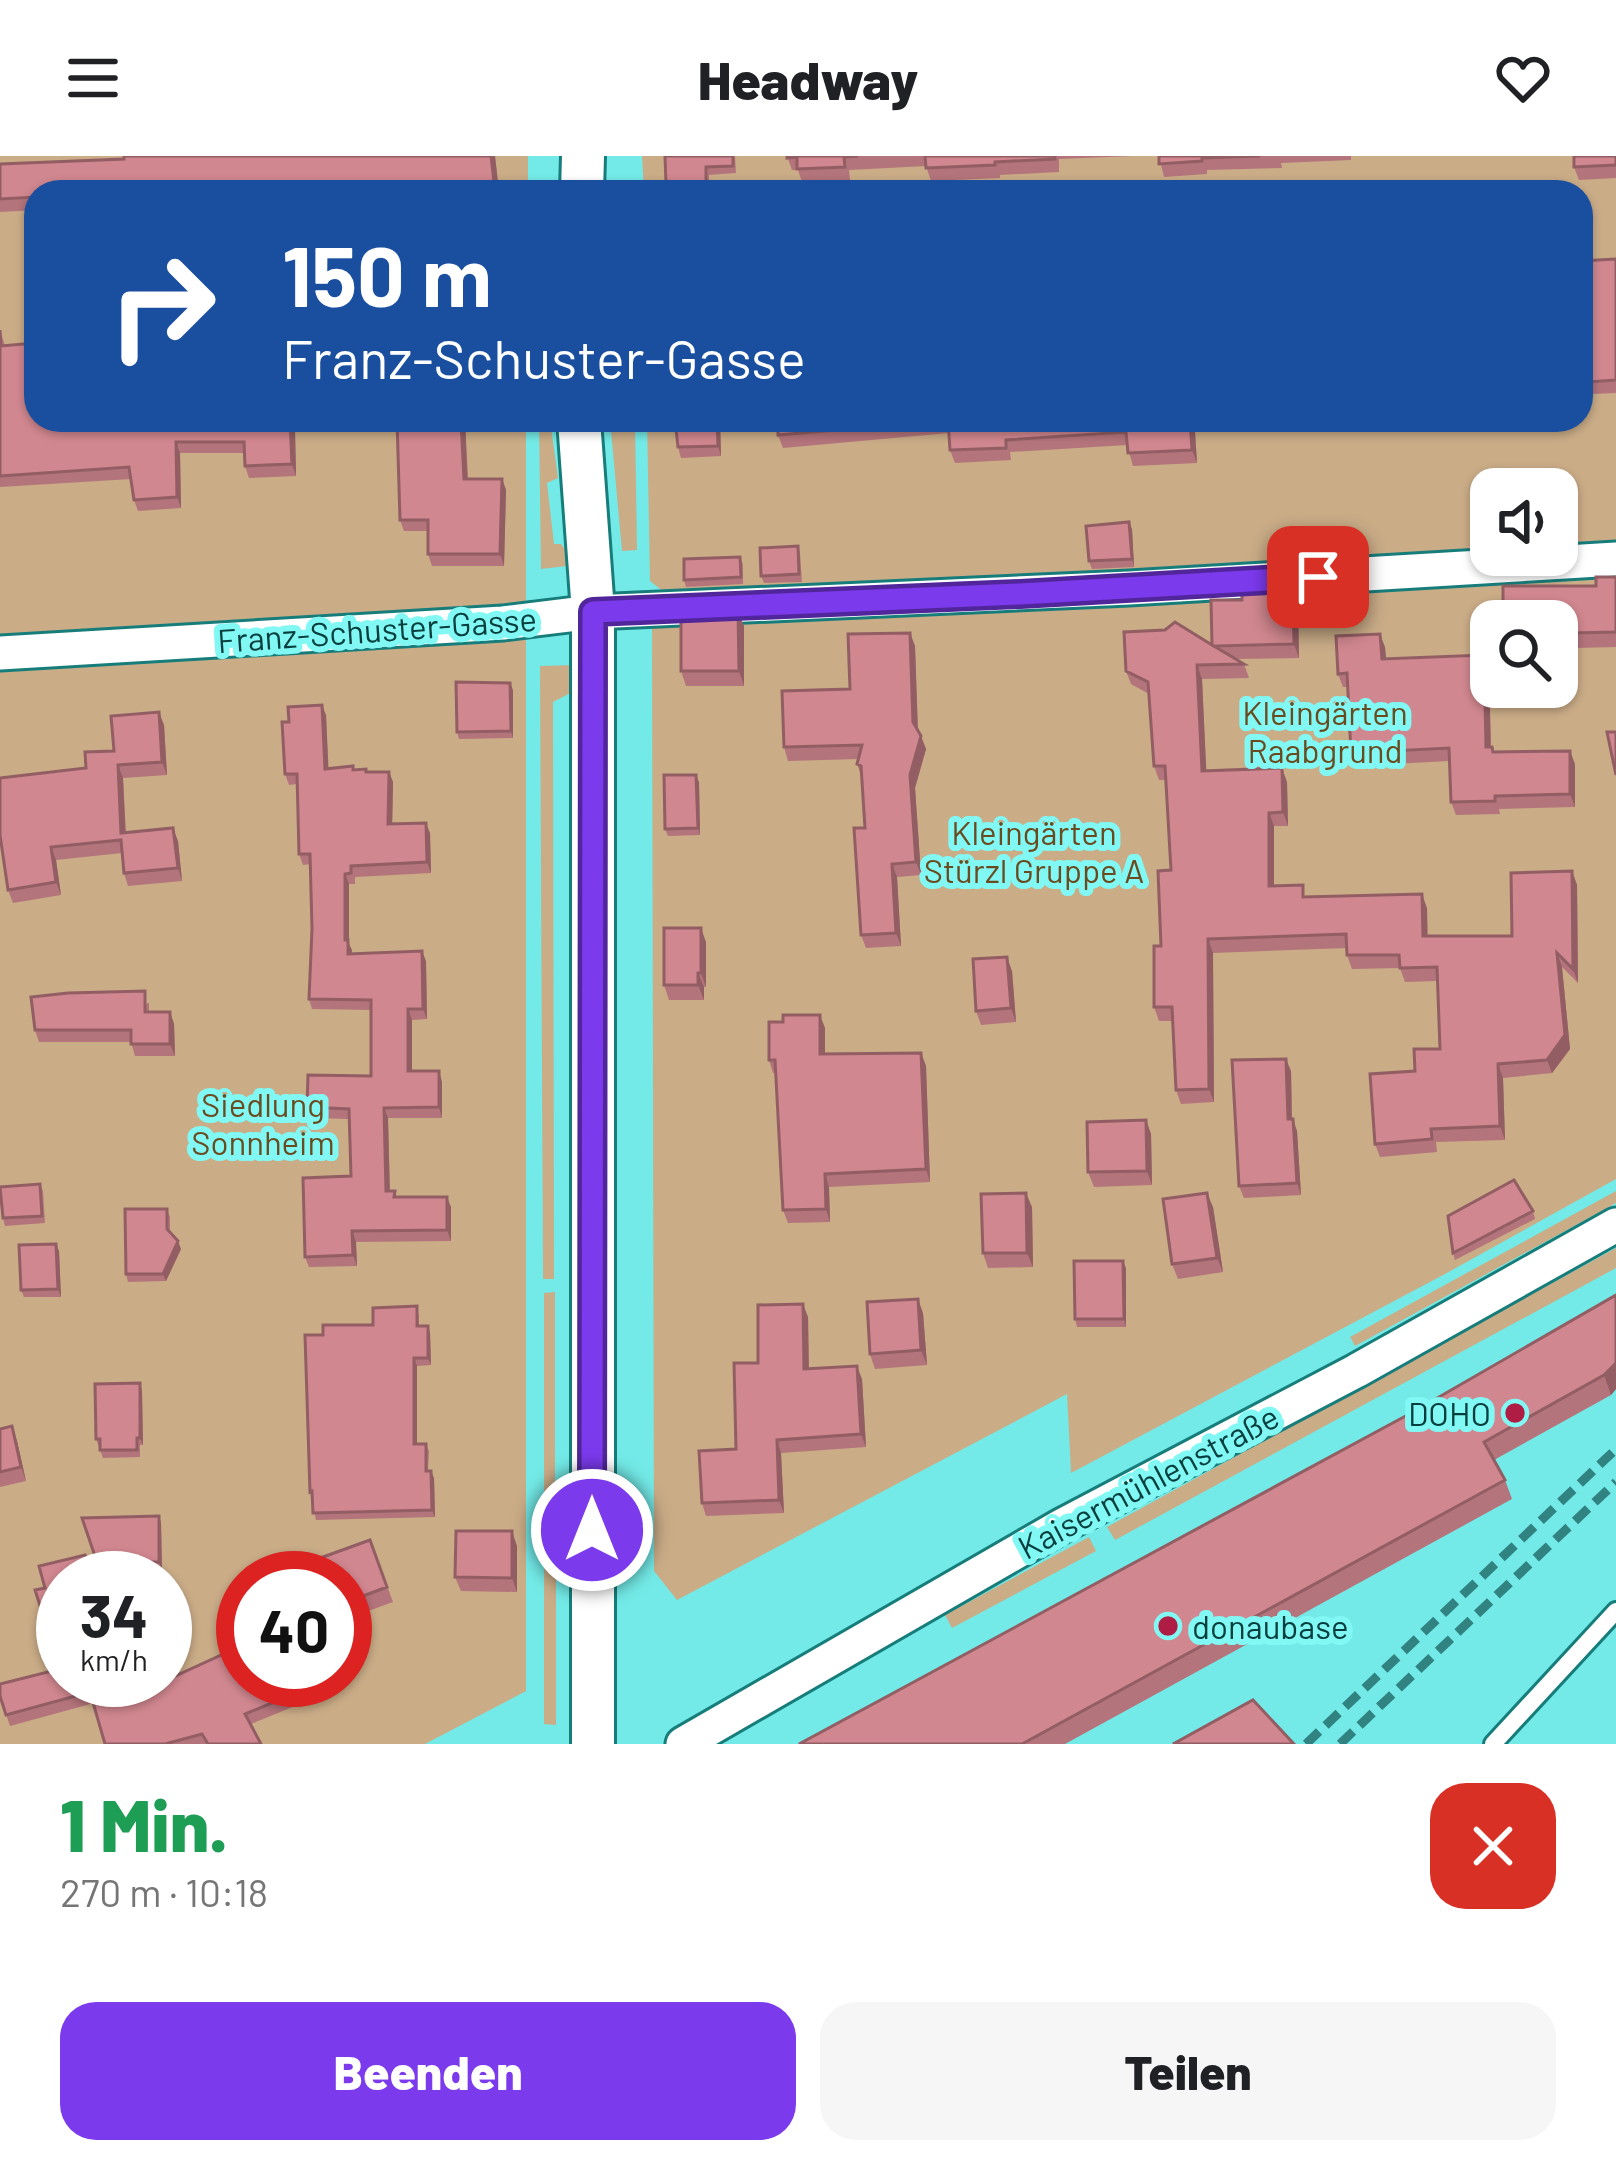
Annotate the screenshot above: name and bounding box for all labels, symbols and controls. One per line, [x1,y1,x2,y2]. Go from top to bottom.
icon: menu [60,45,126,111]
icon: heart [1490,45,1556,111]
text: Headway [698,46,918,111]
text: 150 m [282,223,492,324]
icon: right [84,228,240,384]
text: Franz-Schuster-Gasse [282,325,806,390]
map controls [1470,468,1578,708]
button: sound [1470,468,1578,576]
pin [1267,526,1369,628]
icon: arrive [1285,544,1351,610]
street label: Franz-Schuster-Gasse [216,598,538,660]
button: search [1470,600,1578,708]
park label: Kleingärten Raabgrund [1242,692,1408,770]
park label: Kleingärten Stürzl Gruppe A [924,812,1144,890]
park label: Siedlung Sonnheim [191,1084,335,1162]
place label: DOHO [1408,1393,1491,1433]
street label: Kaisermühlenstraße [1011,1395,1285,1567]
marker: DOHO [1502,1400,1528,1426]
position arrow [529,1467,655,1593]
speed limit sign: 40 [216,1551,372,1707]
text: 34 [80,1578,148,1650]
place label: donaubase [1192,1606,1349,1646]
marker: donaubase [1155,1613,1181,1639]
text: km/h [80,1641,148,1677]
text: 1 Min. [60,1780,228,1866]
button: close [1430,1783,1556,1909]
text: 270 m · 10:18 [60,1868,268,1915]
button: Beenden [60,2002,796,2140]
button: Teilen [820,2002,1556,2140]

